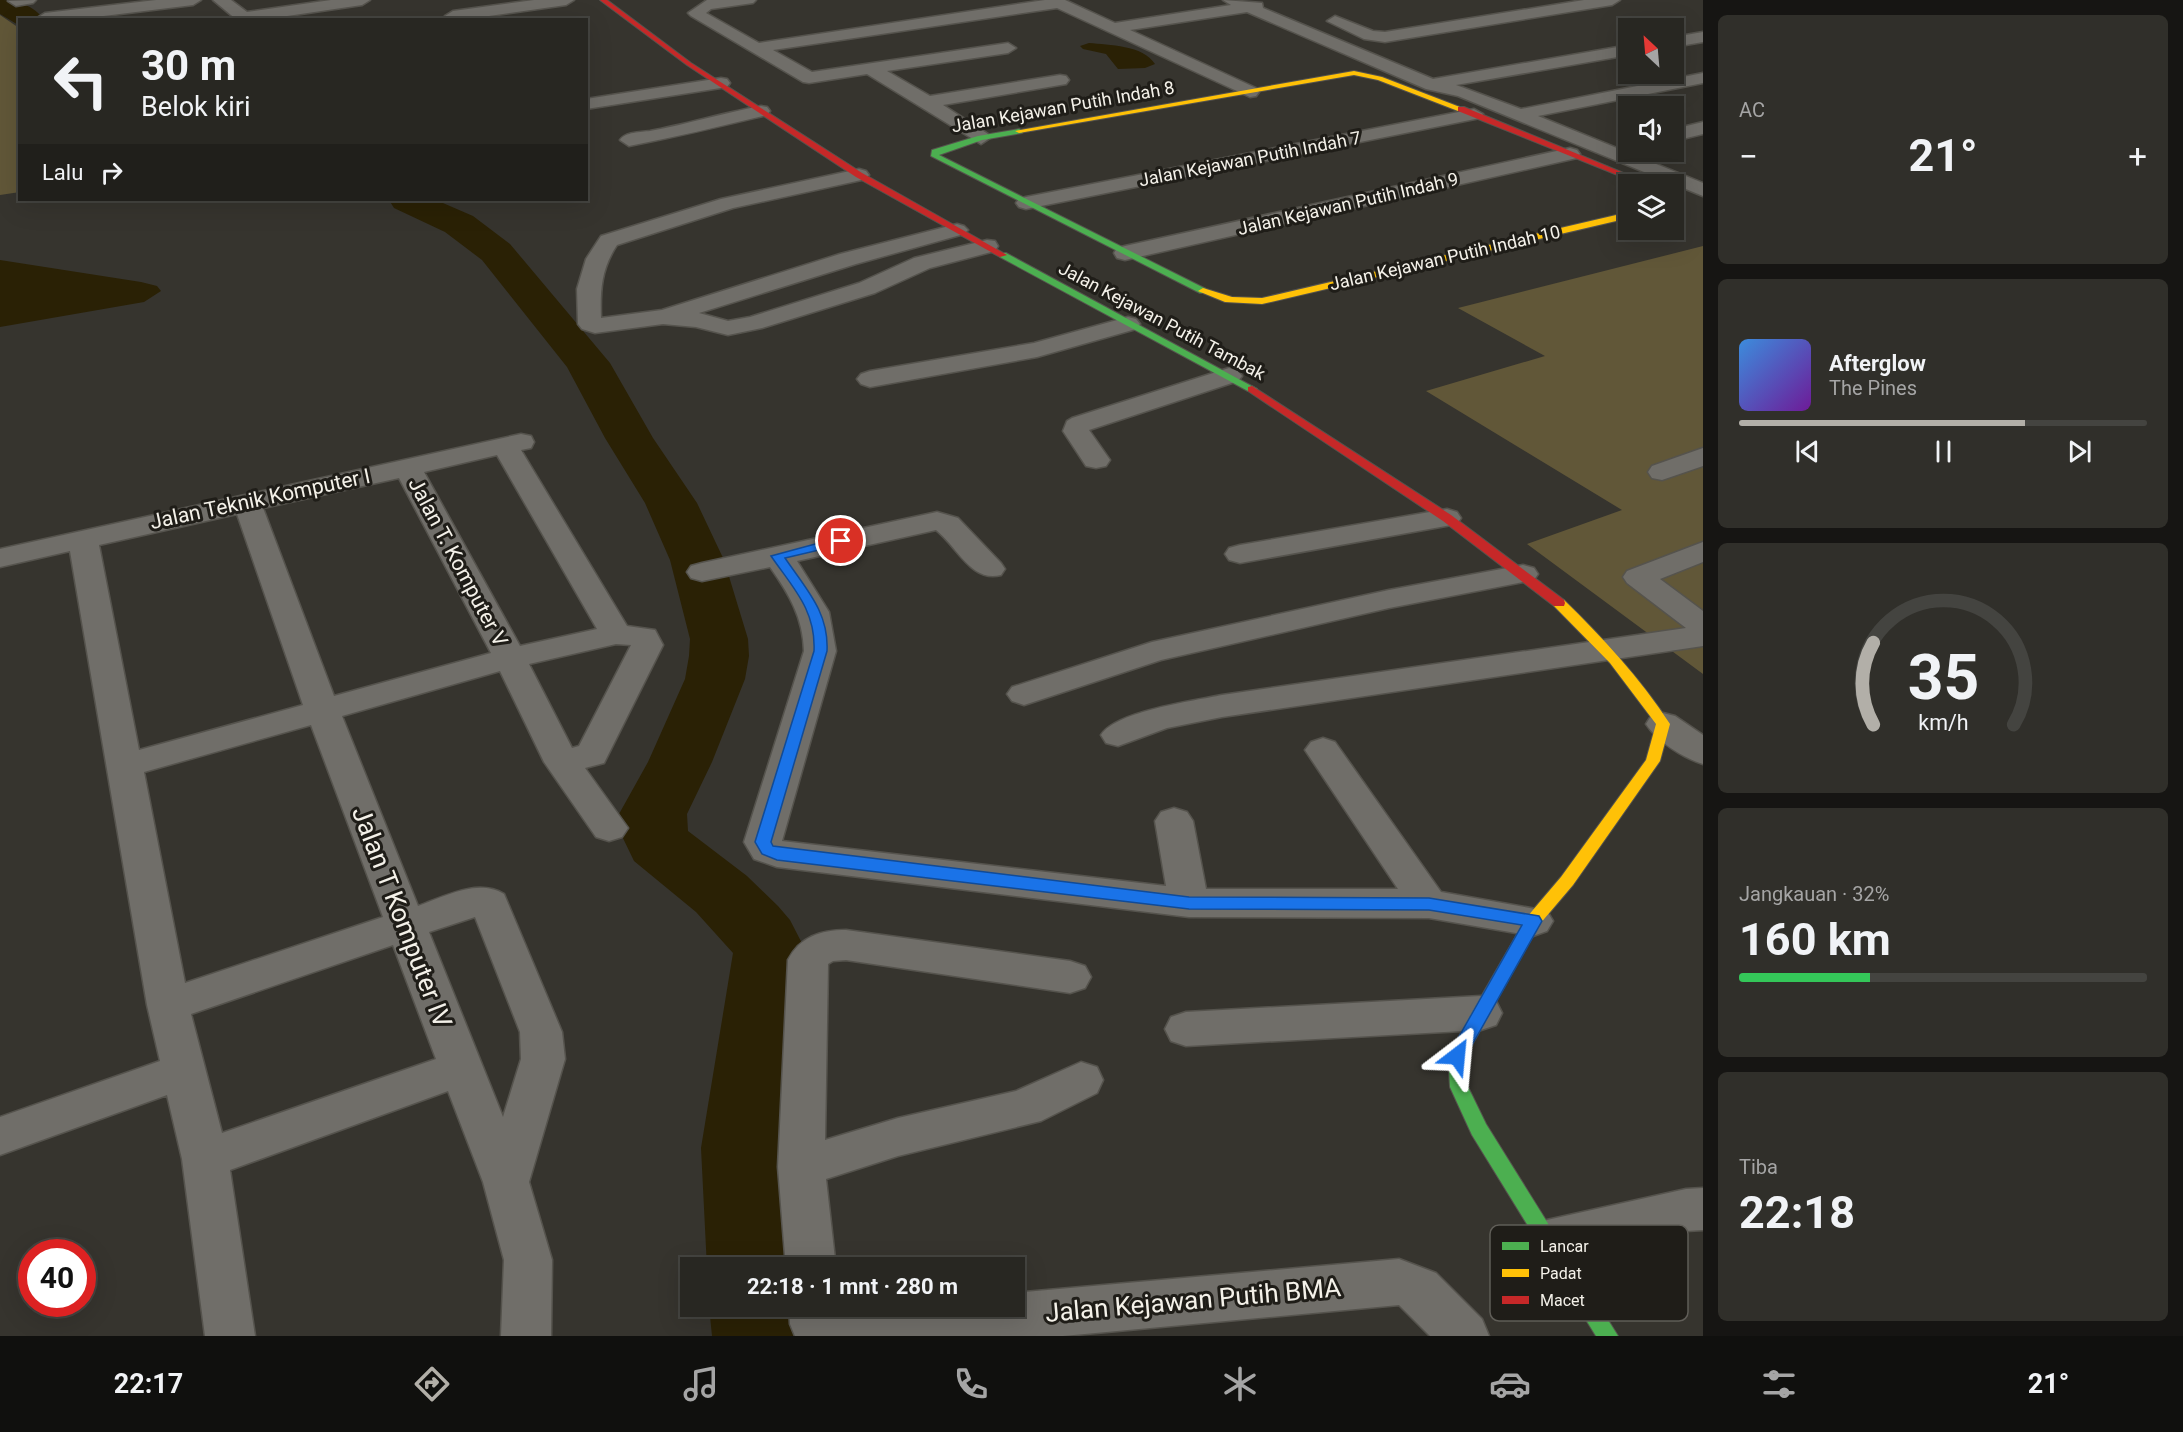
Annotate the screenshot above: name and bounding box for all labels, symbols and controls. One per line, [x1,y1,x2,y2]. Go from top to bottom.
north arrow [1618,18,1684,84]
map controls [1618,18,1684,240]
text: 30 m [141,41,236,90]
icon: left [42,42,120,120]
street label: Jalan Kejawan Putih Indah 8 [950,77,1176,136]
text: Belok kiri [141,91,250,123]
button: sound [1618,96,1684,162]
text: AC [1739,98,1765,122]
street label: Jalan Kejawan Putih Indah 7 [1137,127,1363,190]
text: 21° [1908,129,1978,182]
text: − [1739,137,1758,176]
text: + [2128,137,2147,176]
icon: right [95,156,128,189]
text: Lalu [42,160,83,185]
street label: Jalan Kejawan Putih Indah 9 [1235,168,1460,239]
button: layers [1618,174,1684,240]
street label: Jalan Kejawan Putih Indah 10 [1328,221,1562,294]
street label: Jalan Kejawan Putih Tambak [1055,257,1270,384]
text: Afterglow [1829,351,1926,376]
text: The Pines [1829,376,1917,400]
icon: previous [1791,435,1824,468]
icon: pause [1927,435,1960,468]
icon: next [2063,435,2096,468]
street label: Jalan Teknik Komputer I [148,464,372,534]
street label: Jalan T. Komputer V [403,474,513,651]
pin [815,515,866,566]
icon: arrive [824,524,857,557]
text: 35 [1907,641,1979,714]
text: km/h [1918,710,1968,735]
street label: Jalan T Komputer IV [346,802,458,1032]
text: Jangkauan · 32% [1739,882,1889,906]
text: 160 km [1739,913,1891,966]
position arrow [1425,1024,1489,1088]
text: Tiba [1739,1155,1778,1179]
text: 22:18 [1739,1186,1855,1239]
legend [1490,1225,1688,1321]
text: Lancar [1540,1237,1589,1256]
speed limit sign: 40 [18,1239,96,1317]
text: Padat [1540,1264,1582,1283]
street label: Jalan Kejawan Putih BMA [1044,1272,1342,1328]
text: 22:18 · 1 mnt · 280 m [747,1274,958,1299]
text: Macet [1540,1291,1585,1310]
icon: directions [411,1363,453,1405]
icon: music [680,1363,722,1405]
icon: phone [950,1363,992,1405]
icon: climate [1219,1363,1261,1405]
icon: car [1489,1363,1531,1405]
icon: filters [1758,1363,1800,1405]
text: 22:17 [114,1368,183,1400]
text: 21° [2028,1368,2069,1400]

